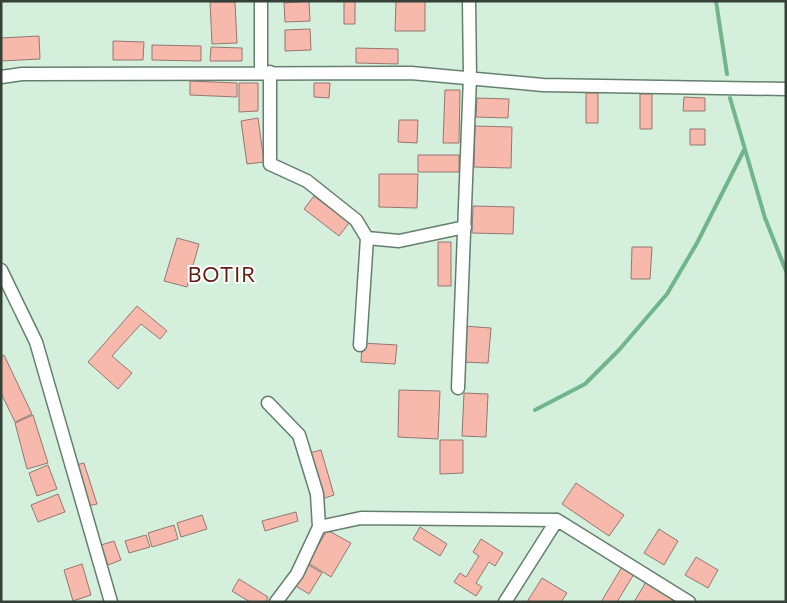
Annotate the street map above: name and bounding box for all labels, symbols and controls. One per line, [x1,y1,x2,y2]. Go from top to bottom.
district label: BOTIR [188,261,256,286]

